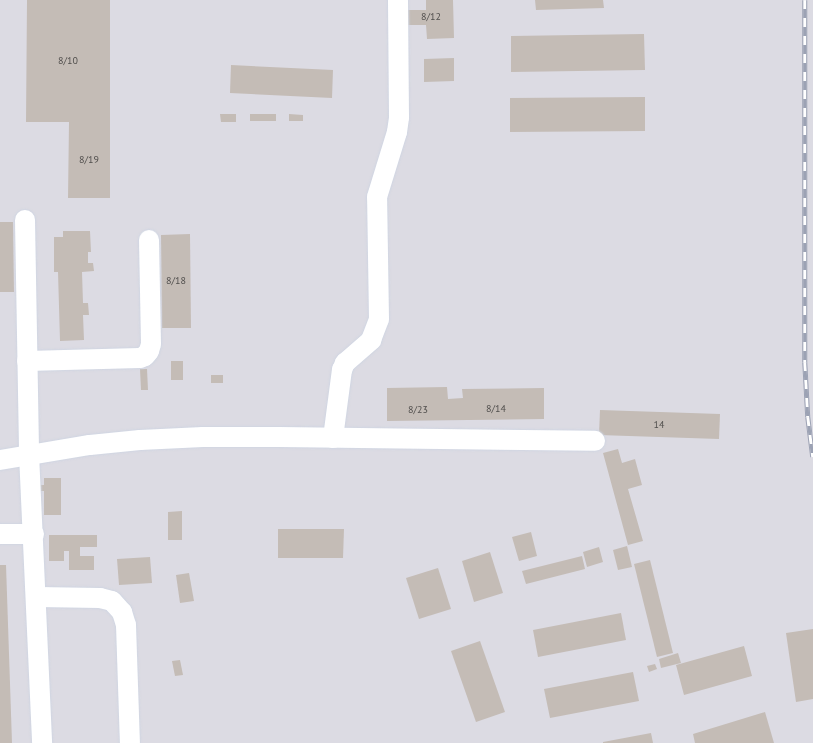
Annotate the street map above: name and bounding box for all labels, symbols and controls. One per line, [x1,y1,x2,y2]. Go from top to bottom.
house number: 8/12 [421,11,441,23]
house number: 8/10 [58,55,78,67]
house number: 8/19 [79,154,99,166]
house number: 8/18 [166,275,186,287]
house number: 8/14 [486,403,506,415]
house number: 8/23 [408,404,428,416]
house number: 14 [654,419,664,431]

